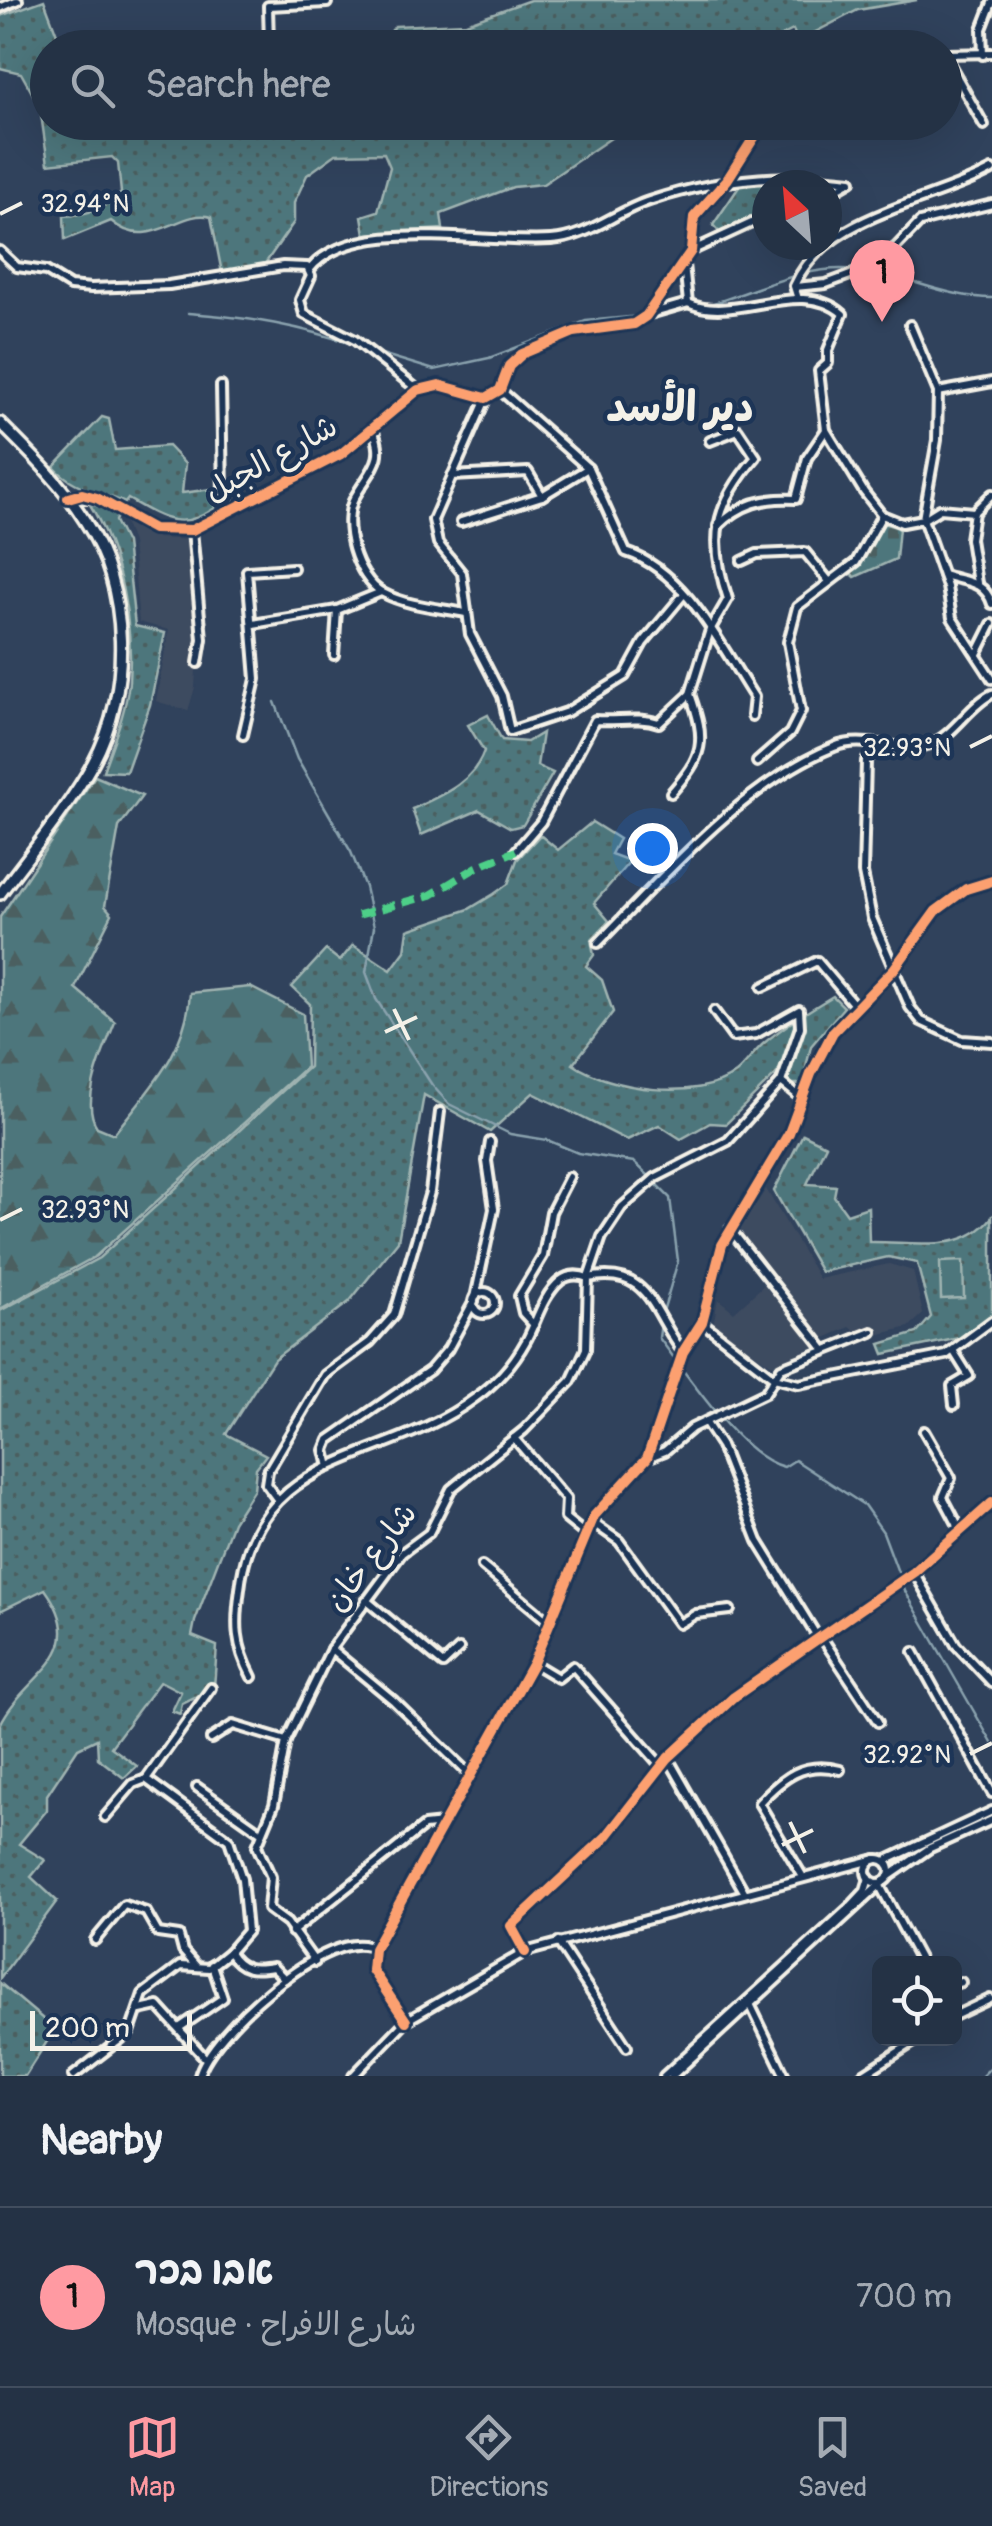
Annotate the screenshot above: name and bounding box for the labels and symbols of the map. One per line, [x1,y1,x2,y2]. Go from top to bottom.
north arrow [752,170,842,260]
text: 32.94°N [41,189,129,220]
pin: 1 [850,240,914,322]
district label: دير الأسد [606,379,754,434]
street label: شارع الجبل [197,406,346,514]
text: 32.93°N [863,733,951,764]
your location [627,823,678,874]
text: 32.93°N [41,1195,129,1226]
street label: شارع خان [316,1495,428,1621]
text: 32.92°N [863,1740,951,1771]
scale bar [30,2006,192,2050]

